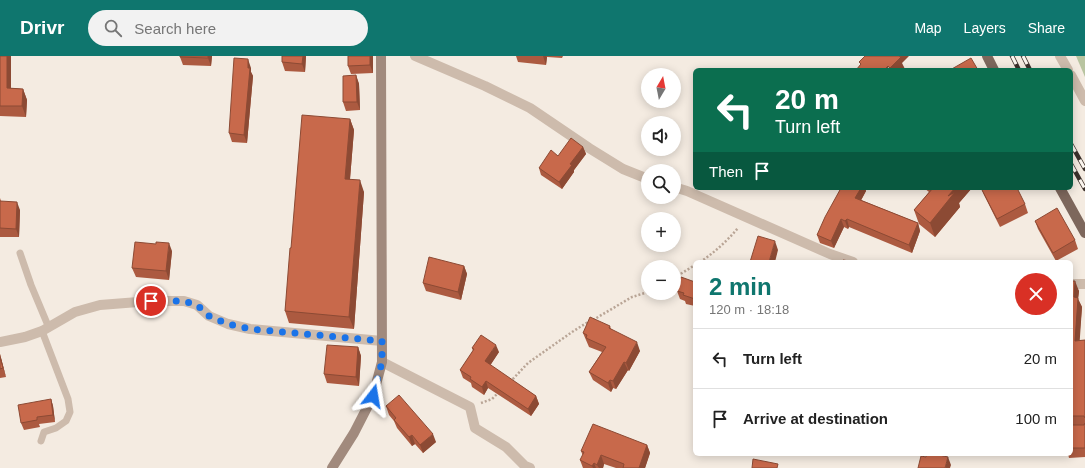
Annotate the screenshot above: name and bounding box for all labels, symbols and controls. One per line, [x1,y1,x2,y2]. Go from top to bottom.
search box [88,10,368,46]
text: Drivr [20,17,64,38]
icon: search [102,17,124,39]
text: Search here [134,20,216,37]
text: Map [914,20,942,36]
text: Layers [964,20,1006,36]
text: Share [1028,20,1065,36]
north arrow [641,68,681,108]
map controls [641,68,681,300]
icon: left [709,84,761,136]
text: 20 m [775,84,839,115]
button: sound [641,116,681,156]
text: Turn left [775,117,840,137]
icon: arrive [751,160,773,182]
text: Then [709,163,743,180]
button: search [641,164,681,204]
button: + [641,212,681,252]
button: − [641,260,681,300]
text: 2 min [709,273,772,300]
button: close [1015,273,1057,315]
pin [134,284,168,318]
icon: arrive [140,290,162,312]
text: 120 m · 18:18 [709,302,789,317]
icon: left [709,348,731,370]
text: Turn left [743,350,802,367]
text: 20 m [1024,350,1057,367]
position arrow [352,375,394,417]
icon: arrive [709,408,731,430]
text: Arrive at destination [743,410,888,427]
text: 100 m [1015,410,1057,427]

